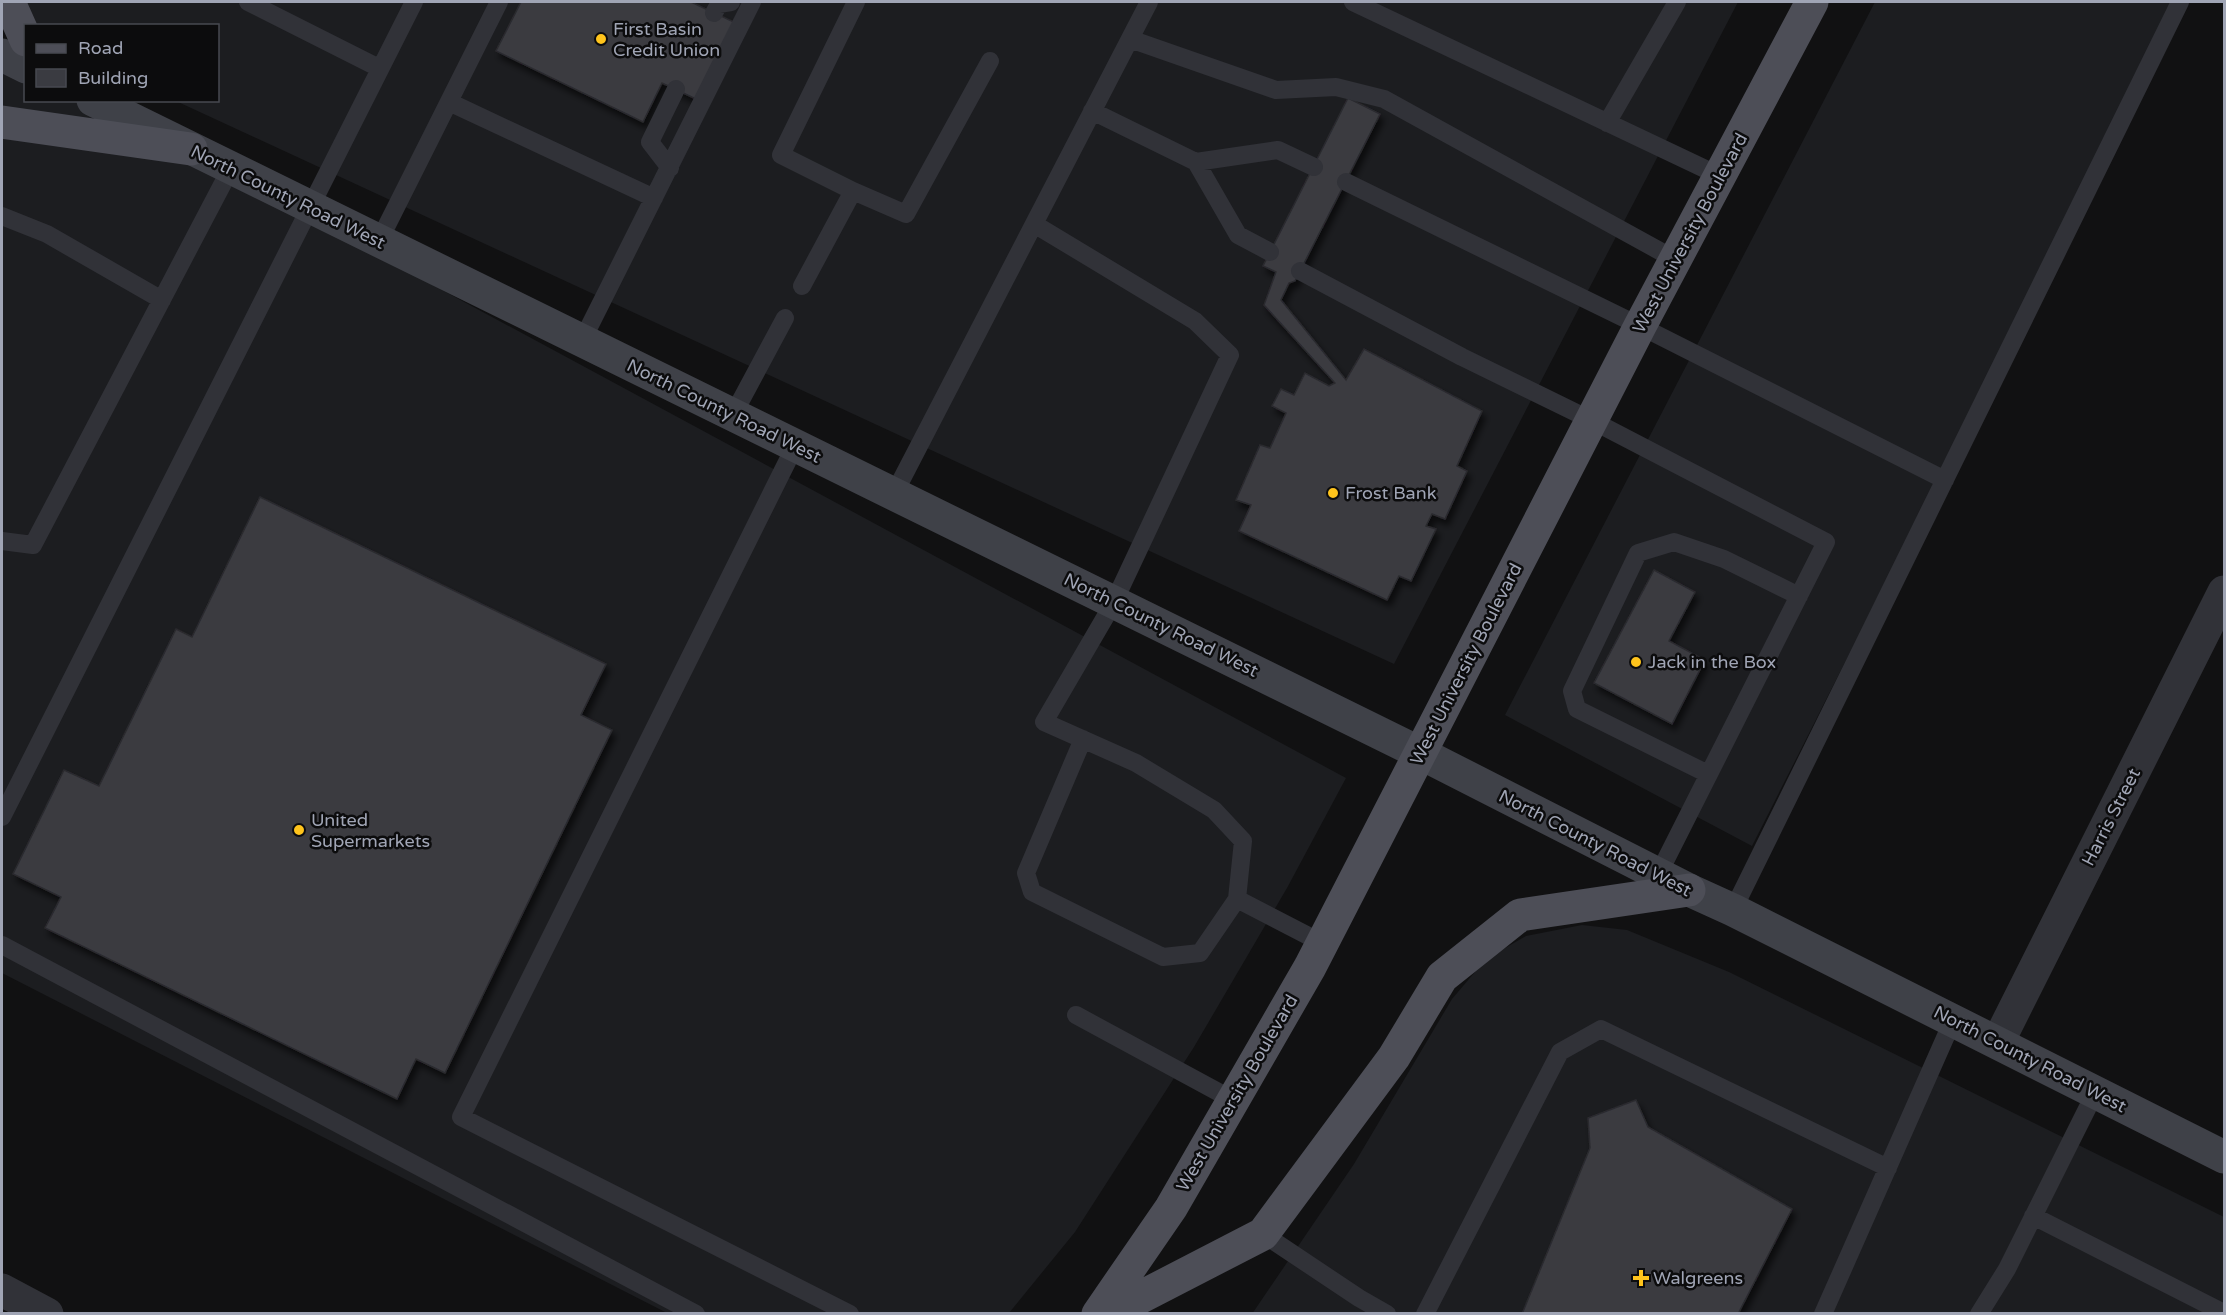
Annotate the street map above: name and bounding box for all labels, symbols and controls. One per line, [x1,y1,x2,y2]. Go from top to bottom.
place label: First Basin Credit Union [613,18,720,61]
legend [24,24,219,102]
marker: First Basin Credit Union [594,32,608,46]
text: Road [78,37,123,59]
text: Building [78,67,148,89]
street label: West University Boulevard [1628,129,1752,337]
street label: North County Road West [187,140,389,254]
street label: North County Road West [623,354,825,468]
place label: Frost Bank [1345,482,1437,504]
marker: Frost Bank [1326,486,1340,500]
street label: West University Boulevard [1405,559,1527,769]
street label: North County Road West [1060,568,1262,682]
place label: Jack in the Box [1648,651,1776,673]
marker: Jack in the Box [1629,655,1643,669]
street label: Harris Street [2077,764,2145,870]
street label: North County Road West [1495,785,1695,901]
place label: United Supermarkets [311,809,430,852]
marker: United Supermarkets [292,823,306,837]
street label: West University Boulevard [1172,991,1302,1195]
street label: North County Road West [1930,1001,2130,1117]
place label: Walgreens [1653,1267,1743,1289]
marker: Walgreens [1634,1271,1648,1285]

